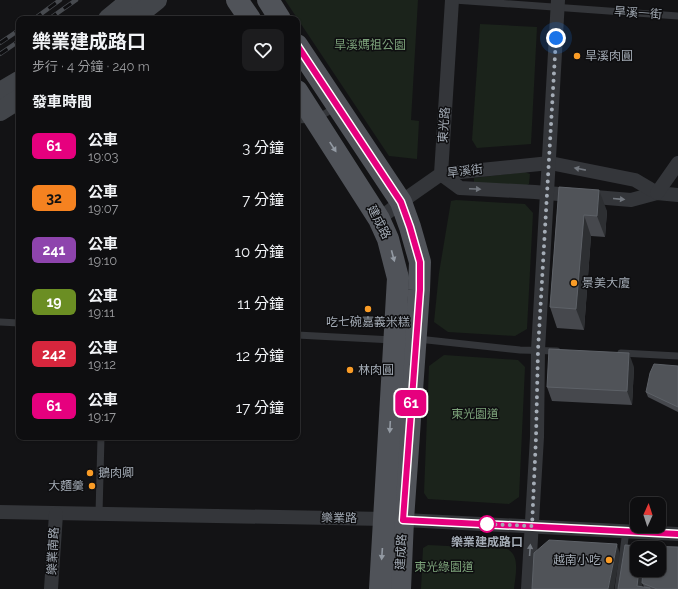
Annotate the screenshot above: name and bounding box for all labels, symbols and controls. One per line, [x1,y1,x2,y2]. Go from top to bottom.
street label: 旱溪一街 [614,4,662,22]
your location [546,28,566,48]
button: heart [242,29,284,71]
text: 樂業建成路口 [32,30,146,52]
park label: 旱溪媽祖公園 [334,38,406,52]
place label: 旱溪肉圓 [585,49,633,63]
marker: 旱溪肉圓 [572,51,582,61]
text: 步行 · 4 分鐘 · 240 m [32,59,150,74]
text: 發車時間 [32,93,92,111]
street label: 東光路 [436,107,452,143]
text: 公車 [88,131,118,149]
text: 61 [46,138,62,154]
text: 3 分鐘 [242,139,284,157]
one-way arrow [330,141,337,153]
text: 19:03 [88,149,119,164]
street label: 旱溪街 [446,162,484,180]
one-way arrow [574,166,586,172]
text: 公車 [88,183,118,201]
one-way arrow [469,185,481,192]
text: 32 [46,190,62,206]
text: 7 分鐘 [242,191,284,209]
one-way arrow [613,195,625,202]
text: 19:07 [88,201,118,216]
street label: 建成路 [365,203,393,241]
text: 公車 [88,235,118,253]
text: 241 [43,242,65,258]
text: 10 分鐘 [235,243,284,261]
one-way arrow [390,250,396,262]
text: 19:10 [88,253,117,268]
place label: 景美大廈 [582,276,630,290]
marker: 景美大廈 [569,278,579,288]
text: 公車 [88,287,118,305]
text: 19 [46,294,62,310]
text: 11 分鐘 [237,295,284,313]
marker: 吃七碗嘉義米糕 [363,304,373,314]
text: 19:11 [88,305,115,320]
place label: 吃七碗嘉義米糕 [326,315,410,329]
text: 公車 [88,339,118,357]
text: 242 [42,346,66,362]
text: 12 分鐘 [236,347,284,365]
text: 19:12 [88,357,116,372]
place label: 林肉圓 [358,363,394,377]
marker: 林肉圓 [345,365,355,375]
line badge: 61 [393,390,429,416]
text: 公車 [88,391,118,409]
text: 61 [403,395,419,411]
text: 61 [46,398,62,414]
text: 17 分鐘 [236,399,284,417]
park label: 東光園道 [451,407,499,421]
text: 19:17 [88,409,116,424]
one-way arrow [386,421,393,433]
place label: 鵝肉卿 [98,466,134,480]
marker: 鵝肉卿 [85,468,95,478]
place label: 大麵羹 [48,479,84,493]
marker: 大麵羹 [87,481,97,491]
north arrow [630,497,666,533]
map controls [630,497,666,577]
street label: 樂業路 [321,511,357,525]
marker: 樂業建成路口 [478,515,496,533]
street label: 樂業南路 [45,527,61,575]
street label: 建成路 [393,534,409,570]
place label: 樂業建成路口 [451,535,523,549]
button: layers [630,541,666,577]
one-way arrow [527,544,534,556]
one-way arrow [379,548,386,560]
place label: 越南小吃 [553,553,601,567]
marker: 越南小吃 [604,555,614,565]
park label: 東光綠園道 [414,560,474,574]

